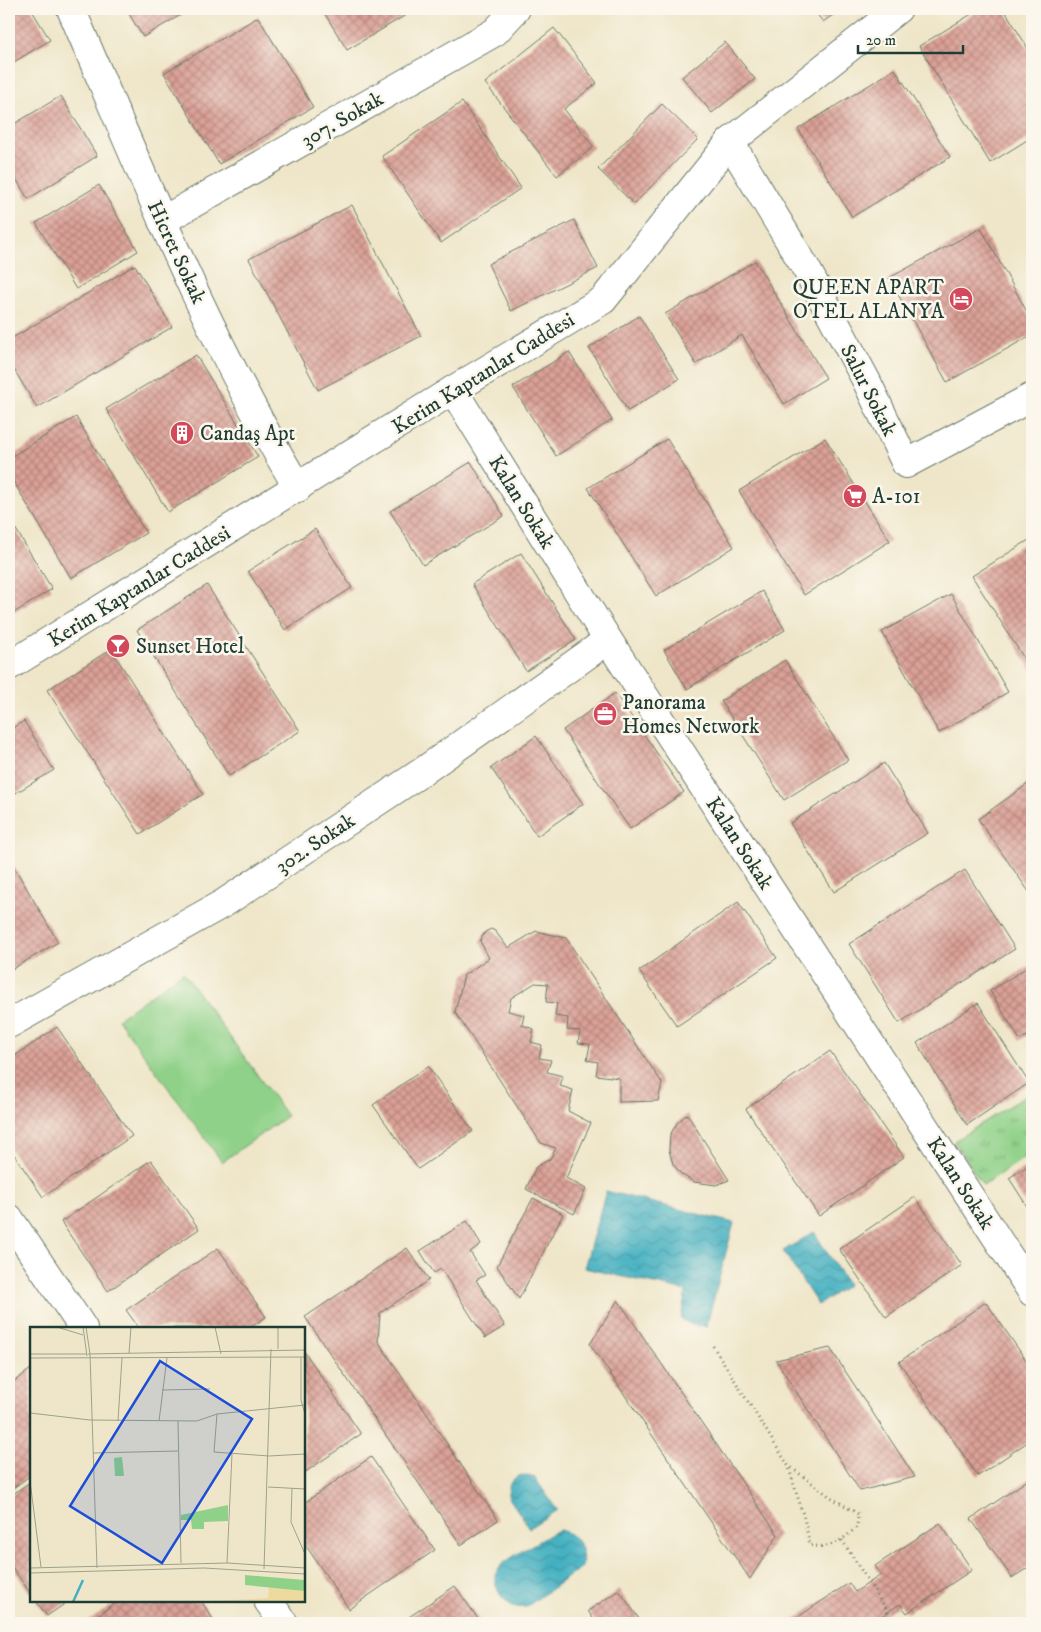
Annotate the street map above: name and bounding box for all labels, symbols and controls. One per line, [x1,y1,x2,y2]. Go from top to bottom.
scale bar [858,22,964,54]
text: 20 m [866,31,896,50]
street label: 307. Sokak [297,86,389,154]
street label: Hicret Sokak [141,197,212,309]
place label: QUEEN APART OTEL ALANYA [793,275,945,325]
hotel icon: QUEEN APART OTEL ALANYA [948,286,974,312]
street label: Kerim Kaptanlar Caddesi [388,307,580,441]
street label: Salur Sokak [834,340,903,441]
building icon: Candaş Apt [169,420,195,446]
place label: Candaş Apt [200,421,296,447]
street label: Kalan Sokak [482,451,560,555]
supermarket icon: A-101 [842,483,868,509]
place label: A-101 [872,484,920,510]
street label: Kerim Kaptanlar Caddesi [44,520,236,654]
bar icon: Sunset Hotel [105,633,131,659]
place label: Sunset Hotel [136,634,245,660]
place label: Panorama Homes Network [622,690,760,740]
office icon: Panorama Homes Network [592,701,618,727]
street label: Kalan Sokak [700,792,779,895]
street label: 302. Sokak [271,808,361,880]
street label: Kalan Sokak [921,1132,1000,1235]
inset map [30,1327,305,1602]

